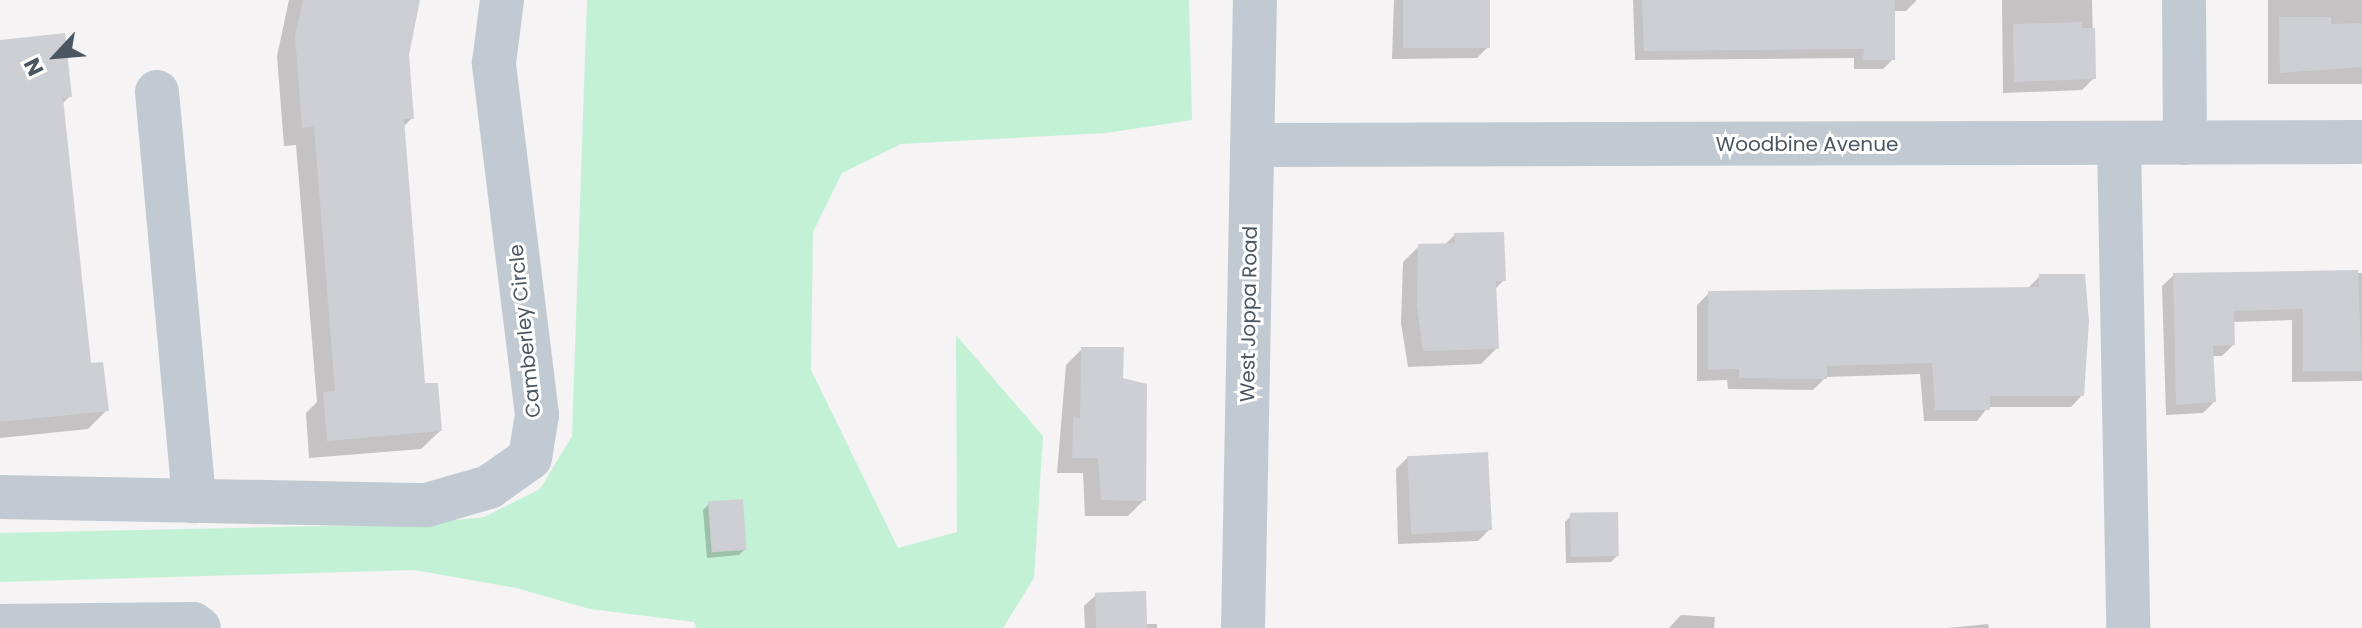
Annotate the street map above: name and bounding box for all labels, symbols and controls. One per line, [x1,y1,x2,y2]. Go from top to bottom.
north arrow [16,16,96,96]
text: N [16,53,52,81]
street label: Woodbine Avenue [1716,132,1898,156]
street label: West Joppa Road [1235,226,1263,402]
street label: Camberley Circle [504,243,546,419]

